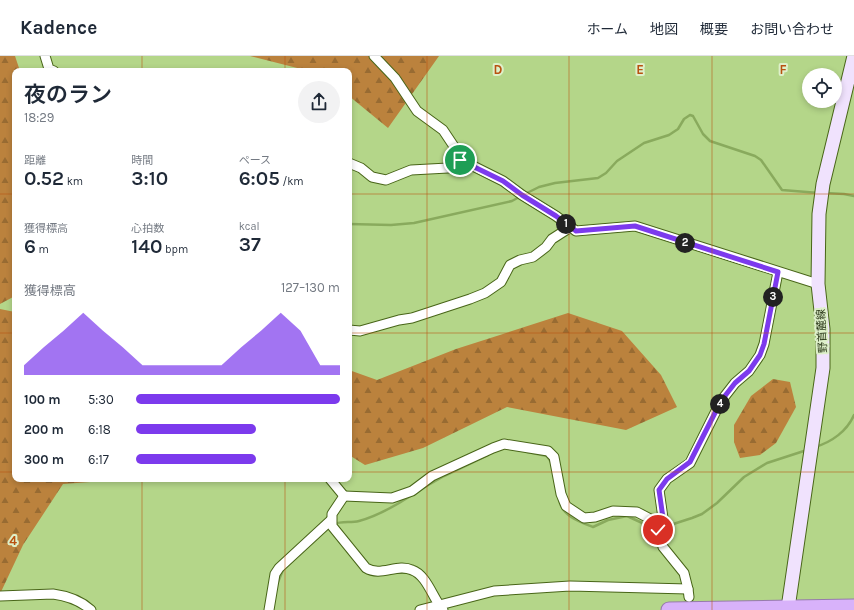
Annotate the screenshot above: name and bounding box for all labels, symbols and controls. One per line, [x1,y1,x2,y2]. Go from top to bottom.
text: Kadence [20,17,97,39]
text: ホーム [586,21,628,38]
text: 地図 [650,21,678,38]
text: 概要 [700,21,728,38]
text: お問い合わせ [750,21,834,38]
text: D [494,62,503,77]
text: E [636,62,644,77]
text: F [779,62,787,77]
map controls [802,68,842,108]
button: locate [802,68,842,108]
button: share [298,81,340,123]
text: 夜のラン [24,82,112,108]
text: 18:29 [24,110,54,125]
pin [443,143,477,177]
icon: arrive [449,149,471,171]
text: 距離 [24,154,46,167]
text: 時間 [131,154,153,167]
text: ペース [239,154,271,167]
text: 0.52 [24,167,64,190]
text: 3:10 [131,167,168,190]
text: 6:05 [239,167,280,190]
text: km [64,175,83,188]
text: /km [280,175,304,188]
pin: 1 [556,214,576,234]
text: 1 [564,217,568,230]
text: kcal [239,220,260,233]
text: 獲得標高 [24,222,68,235]
text: 心拍数 [131,222,164,235]
text: 37 [239,233,261,256]
pin: 2 [675,233,695,253]
text: 6 [24,235,36,258]
text: 140 [131,235,162,258]
text: 2 [682,236,688,249]
text: m [36,243,49,256]
text: bpm [162,243,188,256]
text: 127–130 m [281,280,340,295]
text: 獲得標高 [24,283,76,298]
pin: 3 [763,287,783,307]
text: 3 [770,290,776,303]
street label: 野首麓線 [814,309,830,353]
text: 100 m [24,392,61,407]
text: 5:30 [88,392,114,407]
pin: 4 [710,394,730,414]
text: 4 [717,397,723,410]
text: 200 m [24,422,64,437]
text: 6:18 [88,422,111,437]
text: 300 m [24,452,64,467]
text: 6:17 [88,452,109,467]
pin [641,513,675,547]
icon: check [647,519,669,541]
text: 4 [9,533,17,548]

